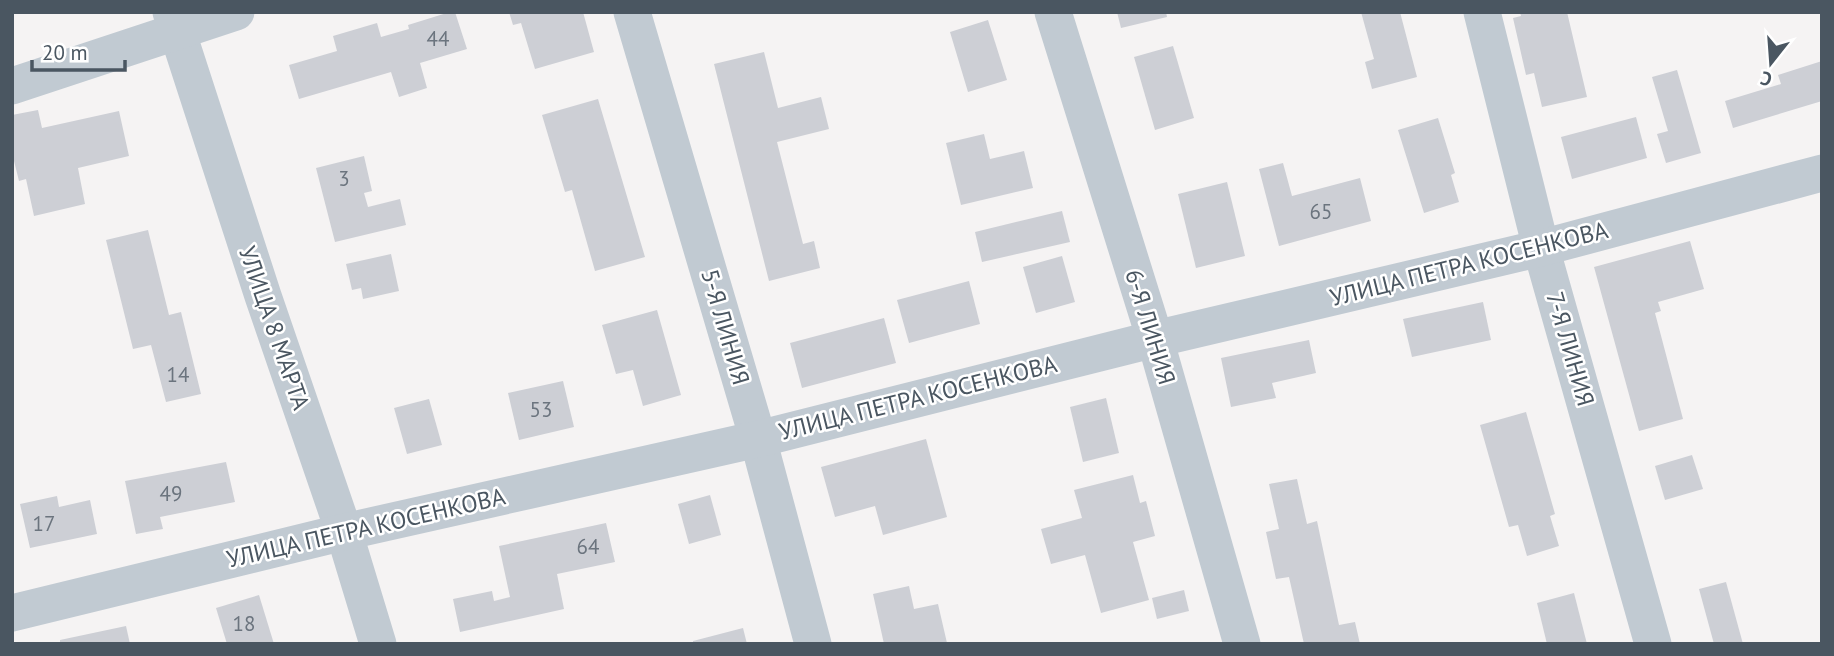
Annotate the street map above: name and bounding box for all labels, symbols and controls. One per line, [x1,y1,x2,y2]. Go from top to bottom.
house number: 44 [427,25,449,52]
scale bar [32,28,124,72]
north arrow [1736,28,1806,98]
text: 20 m [42,39,88,66]
text: С [1757,66,1775,92]
house number: 3 [338,165,350,192]
house number: 65 [1310,198,1332,225]
street label: УЛИЦА ПЕТРА КОСЕНКОВА [1327,214,1611,313]
street label: УЛИЦА 8 МАРТА [232,242,317,414]
street label: 5-Я ЛИНИЯ [694,265,757,388]
street label: 6-Я ЛИНИЯ [1118,265,1183,388]
street label: 7-Я ЛИНИЯ [1539,288,1602,410]
street label: УЛИЦА ПЕТРА КОСЕНКОВА [776,348,1060,447]
house number: 14 [167,361,189,388]
house number: 53 [530,396,552,423]
house number: 49 [160,480,182,507]
street label: УЛИЦА ПЕТРА КОСЕНКОВА [223,480,508,575]
house number: 17 [33,510,55,537]
house number: 64 [577,533,599,560]
house number: 18 [233,610,255,637]

